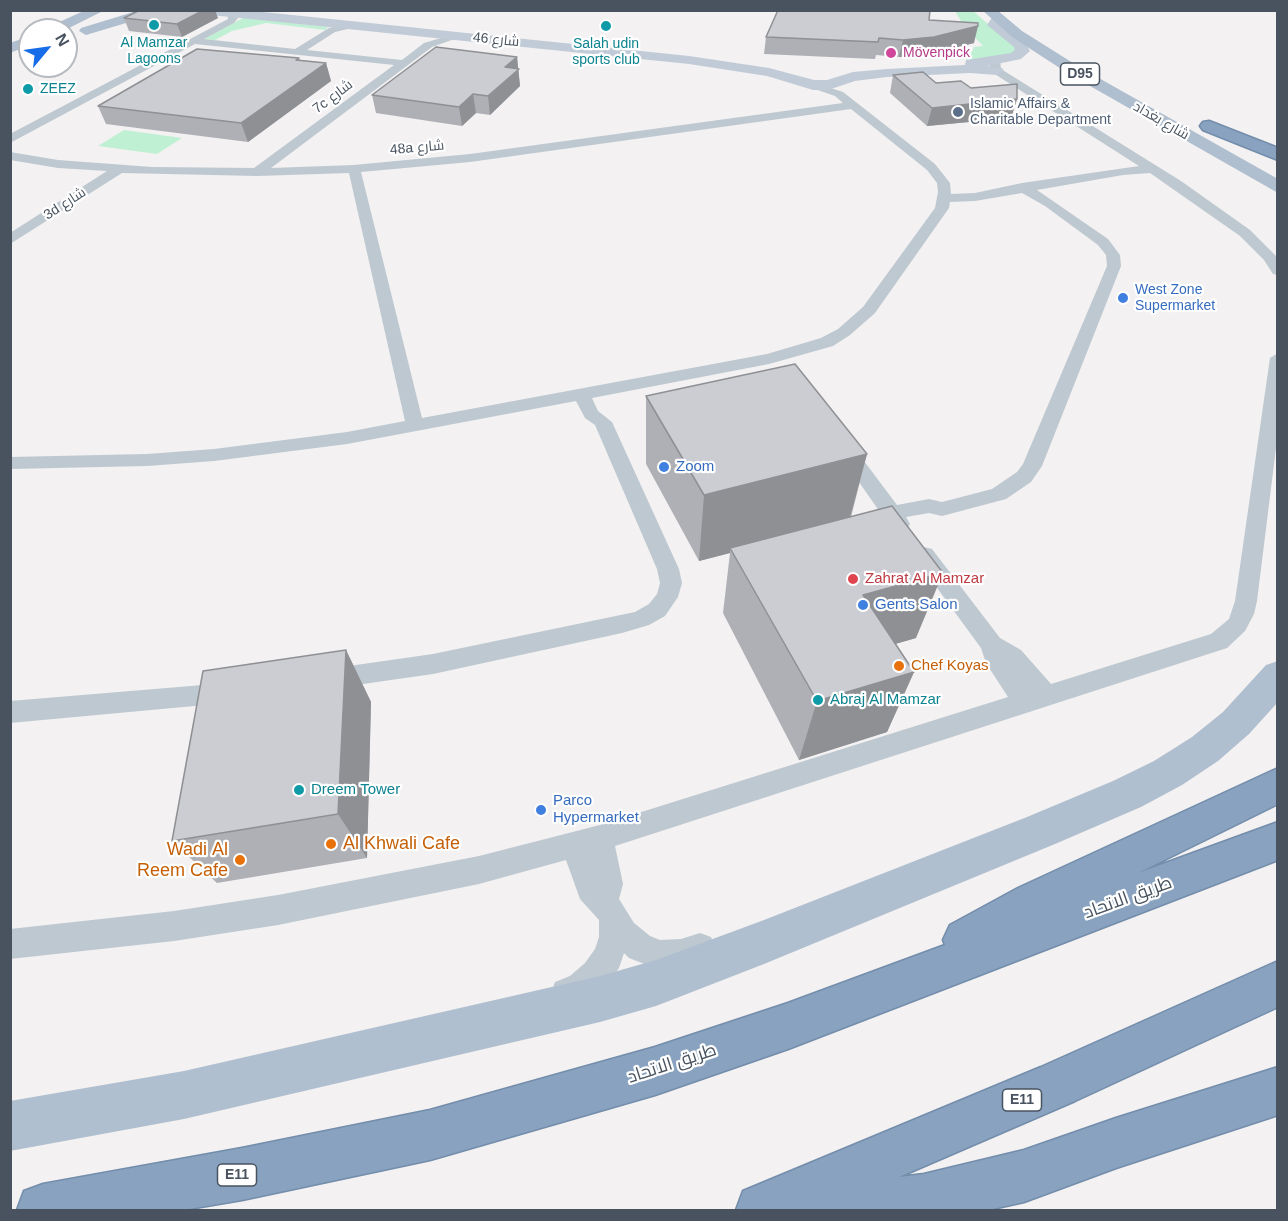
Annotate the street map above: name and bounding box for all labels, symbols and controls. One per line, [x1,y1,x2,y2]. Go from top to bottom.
north arrow [18,18,78,78]
marker: Al Mamzar Lagoons [147,18,161,32]
marker: Salah udin sports club [599,19,613,33]
street label: شارع 46 [472,29,520,51]
text: N [52,31,73,49]
place label: Al Mamzar Lagoons [121,35,187,68]
place label: Salah udin sports club [572,36,640,68]
place label: Mövenpick [903,45,970,61]
marker: Mövenpick [884,46,898,60]
road number: D95 [1060,63,1100,85]
street label: 7c شارع [310,77,356,117]
place label: ZEEZ [40,81,76,97]
marker: ZEEZ [21,82,35,96]
place label: Islamic Affairs & Charitable Department [970,96,1111,128]
street label: شارع بغداد [1130,98,1192,144]
marker: Islamic Affairs & Charitable Department [951,105,965,119]
street label: 48a شارع [389,137,445,159]
street label: 3d شارع [41,184,89,224]
place label: West Zone Supermarket [1135,282,1215,314]
marker: West Zone Supermarket [1116,291,1130,305]
place label: Zoom [676,458,714,476]
marker: Zoom [657,460,671,474]
place label: Zahrat Al Mamzar [865,570,984,588]
marker: Zahrat Al Mamzar [846,572,860,586]
place label: Gents Salon [875,596,958,614]
marker: Gents Salon [856,598,870,612]
place label: Chef Koyas [911,657,989,675]
marker: Chef Koyas [892,659,906,673]
place label: Abraj Al Mamzar [830,691,941,709]
marker: Abraj Al Mamzar [811,693,825,707]
place label: Dreem Tower [311,781,400,799]
marker: Dreem Tower [292,783,306,797]
place label: Parco Hypermarket [553,792,639,827]
marker: Parco Hypermarket [534,803,548,817]
place label: Al Khwali Cafe [343,833,460,855]
marker: Al Khwali Cafe [324,837,338,851]
place label: Wadi Al Reem Cafe [137,839,228,882]
marker: Wadi Al Reem Cafe [233,853,247,867]
street label: طريق الاتحاد [1081,872,1175,924]
street label: طريق الاتحاد [625,1039,719,1089]
road number: E11 [1002,1089,1042,1111]
road number: E11 [218,1164,256,1186]

